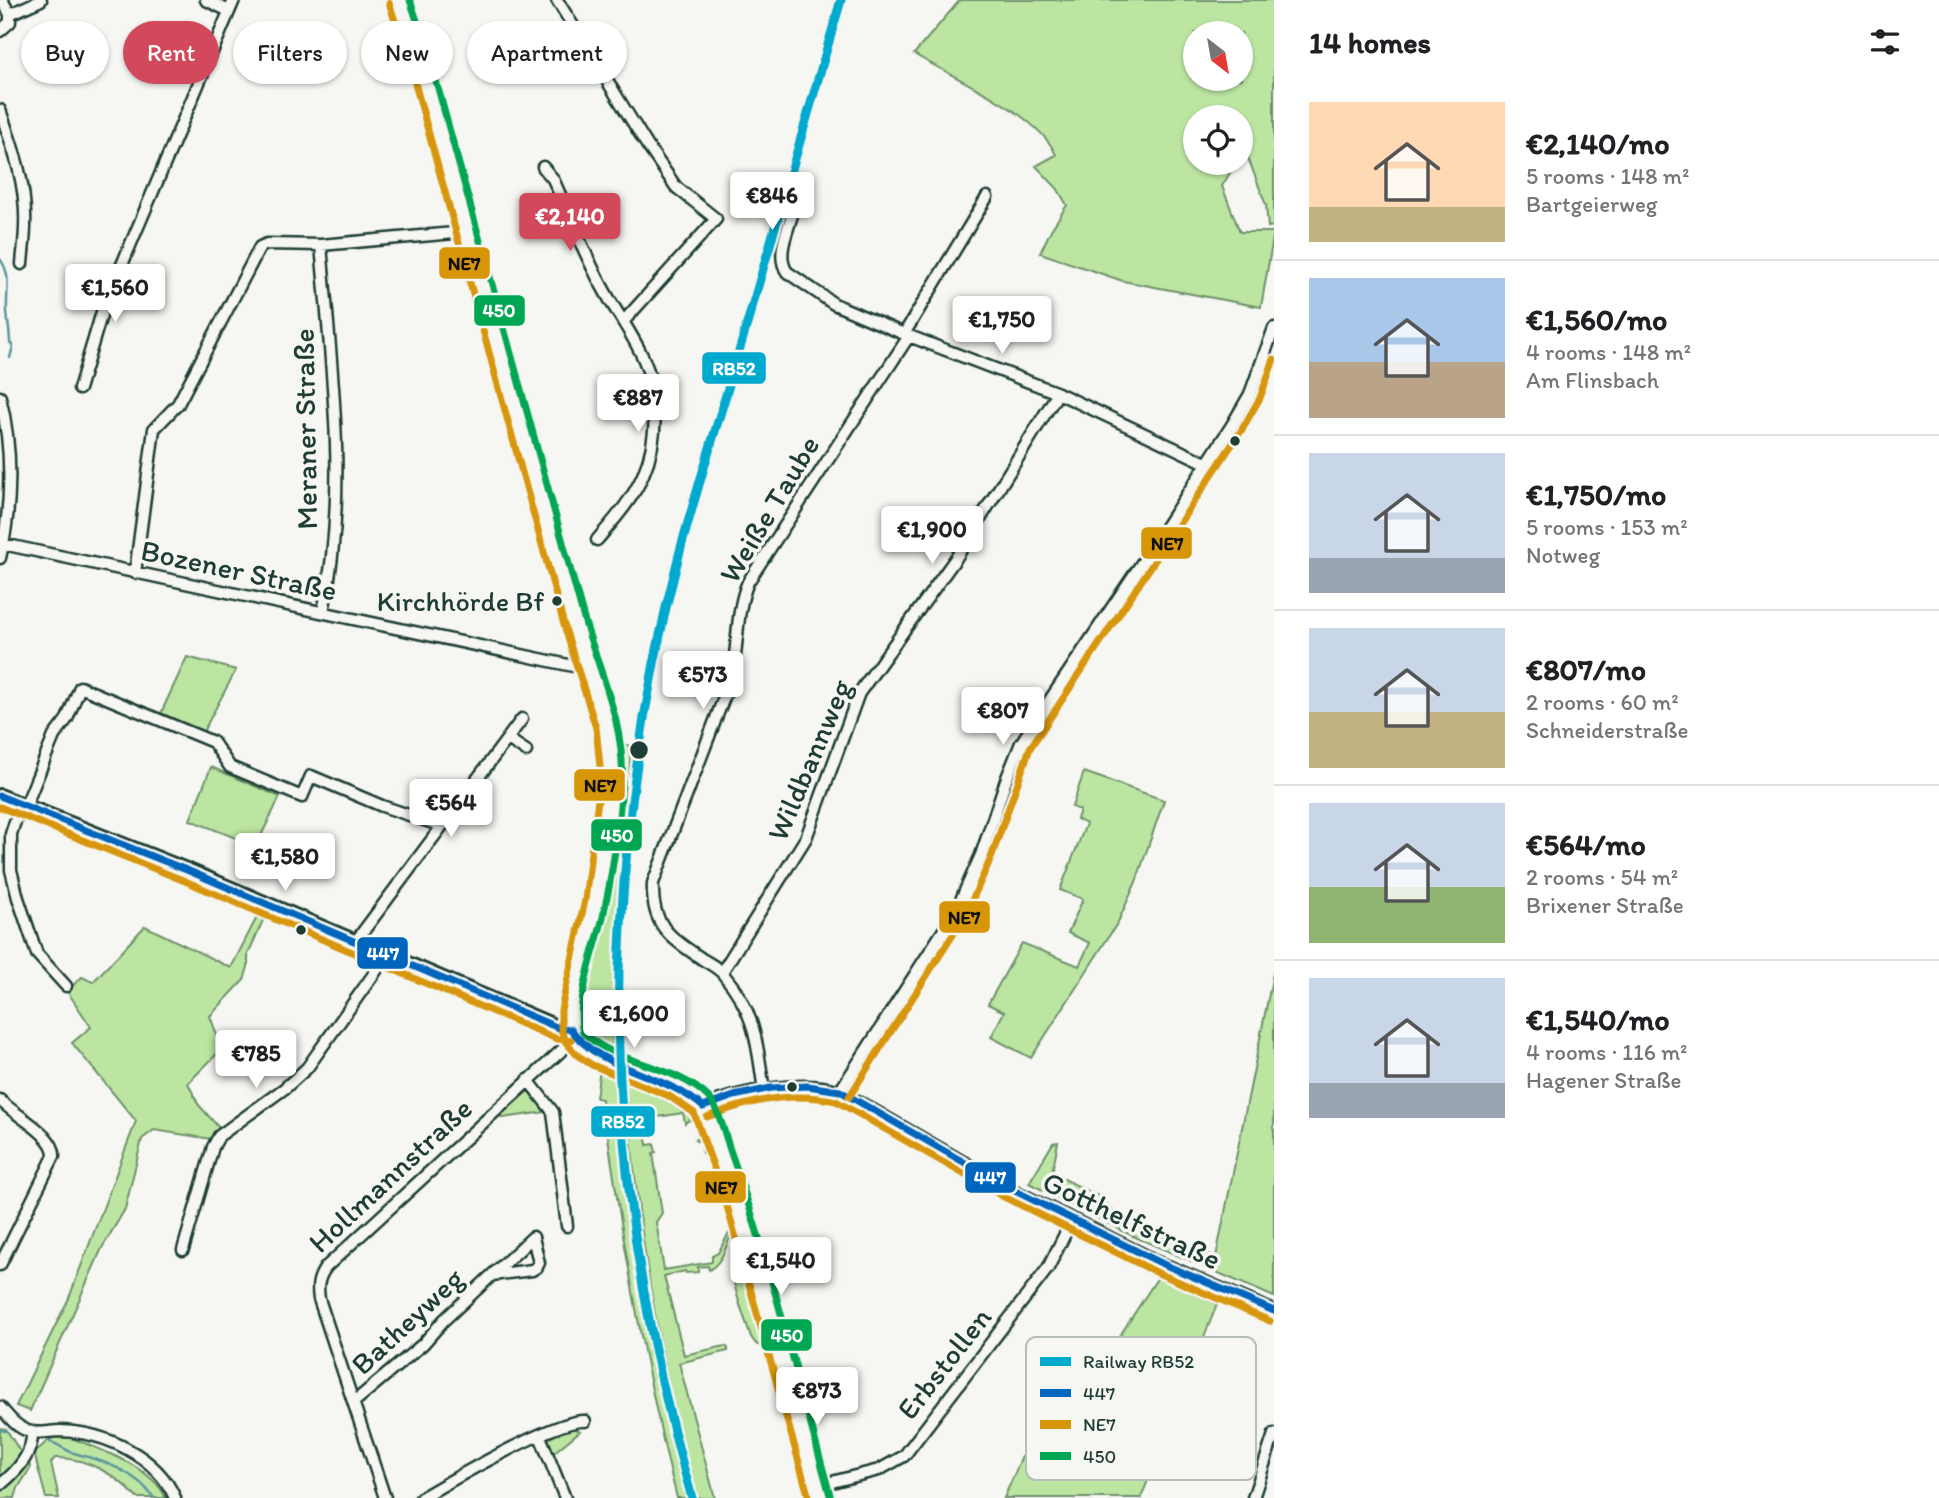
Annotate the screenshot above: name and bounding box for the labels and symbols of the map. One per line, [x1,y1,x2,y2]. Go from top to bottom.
north arrow [1183,21,1253,91]
pin: €846 [731,173,813,232]
pin: €2,140 [513,194,627,253]
line badge: NE7 [438,246,491,280]
text: NE7 [448,252,481,275]
pin: €1,560 [58,264,172,324]
line badge: 450 [473,294,526,327]
pin: €1,750 [945,296,1059,356]
text: 450 [482,299,516,322]
street label: Meraner Straße [285,328,325,530]
line badge: RB52 [701,351,767,385]
text: RB52 [712,357,756,380]
pin: €887 [597,374,679,434]
street label: Weiße Taube [711,429,827,589]
unlabelled marker [1228,434,1242,448]
pin: €1,900 [875,506,989,566]
line badge: NE7 [1140,526,1193,560]
street label: Bozener Straße [138,531,340,609]
text: NE7 [1151,532,1184,555]
place label: Kirchhörde Bf [377,584,544,618]
marker: Kirchhörde Bf [550,594,564,608]
pin: €573 [662,652,744,711]
street label: Wildbannweg [758,673,860,846]
pin: €807 [962,688,1044,747]
unlabelled marker [628,739,650,761]
line badge: NE7 [573,768,626,802]
text: NE7 [584,774,617,797]
pin: €564 [410,780,492,839]
line badge: 450 [590,818,643,852]
text: 450 [600,824,634,847]
pin: €1,580 [228,834,342,893]
line badge: NE7 [938,900,991,934]
text: NE7 [948,906,981,929]
unlabelled marker [294,923,308,937]
line badge: 447 [356,936,409,970]
text: 447 [367,942,400,965]
pin: €1,600 [577,990,691,1050]
pin: €785 [215,1030,297,1090]
unlabelled marker [785,1080,799,1094]
street label: Hollmannstraße [300,1090,480,1260]
line badge: RB52 [590,1105,656,1138]
text: RB52 [601,1110,645,1133]
line badge: 447 [964,1161,1017,1194]
street label: Gotthelfstraße [1037,1163,1227,1277]
text: 447 [974,1166,1007,1189]
line badge: NE7 [694,1170,747,1204]
text: NE7 [705,1176,738,1199]
pin: €1,540 [724,1238,838,1297]
street label: Batheyweg [343,1259,471,1382]
street label: Erbstollen [889,1299,999,1426]
line badge: 450 [760,1318,813,1352]
text: 450 [770,1324,804,1347]
legend [1026,1337,1256,1480]
text: Railway RB52 [1083,1350,1194,1373]
pin: €873 [776,1368,858,1427]
text: 447 [1083,1382,1115,1405]
text: NE7 [1083,1413,1116,1436]
text: 450 [1083,1445,1116,1468]

